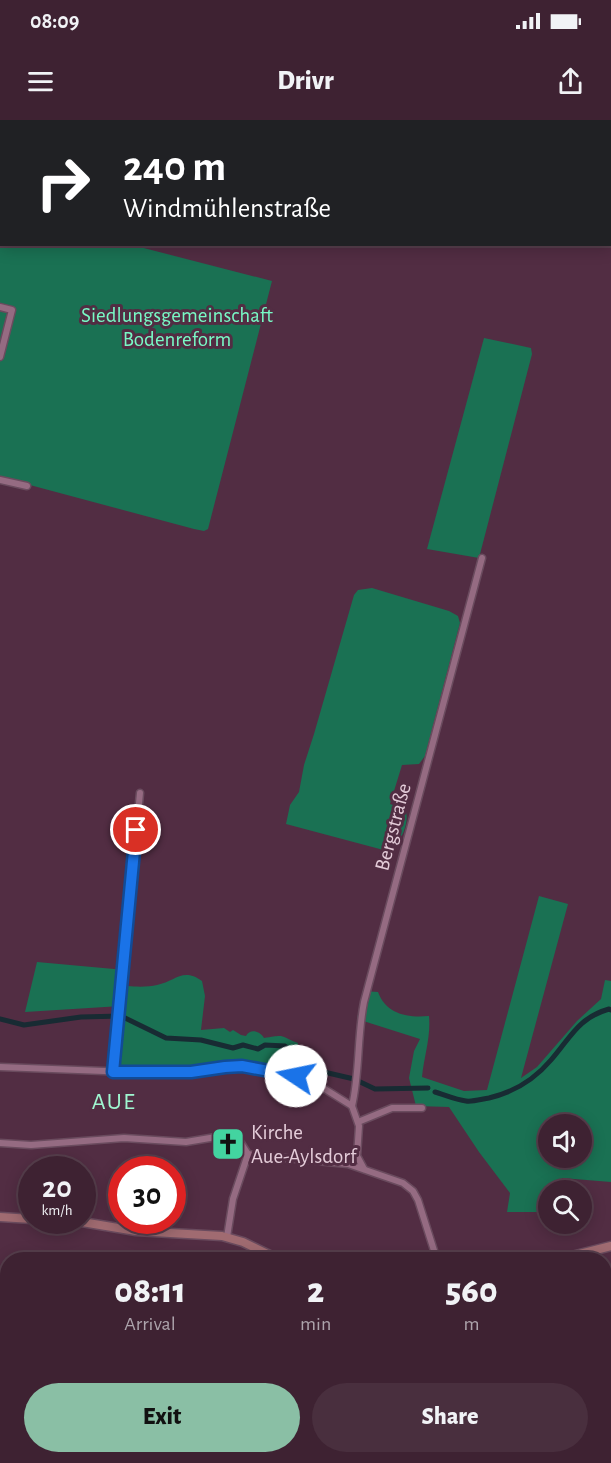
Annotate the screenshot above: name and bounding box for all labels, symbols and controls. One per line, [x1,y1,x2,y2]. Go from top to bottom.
text: 08:09 [30,10,79,32]
icon: menu [24,65,57,98]
icon: share [554,65,587,98]
text: Drivr [277,67,334,94]
icon: right [24,144,102,222]
text: 240 m [123,146,226,188]
text: Windmühlenstraße [123,195,331,222]
park label: Siedlungsgemeinschaft Bodenreform [81,305,273,350]
street label: Bergstraße [371,781,415,873]
pin [110,804,161,855]
icon: arrive [119,813,152,846]
position arrow [264,1044,328,1108]
district label: AUE [92,1090,136,1114]
map controls [538,1114,592,1234]
button: sound [538,1114,592,1168]
place label: Kirche Aue-Aylsdorf [251,1122,358,1167]
church icon: Kirche Aue-Aylsdorf [210,1126,246,1162]
speed limit sign: 30 [108,1156,186,1234]
text: 20 [42,1173,72,1203]
button: search [538,1180,592,1234]
text: km/h [42,1203,72,1218]
text: 08:11 [114,1273,186,1309]
text: 2 [307,1273,324,1309]
text: 560 [446,1273,498,1309]
text: Arrival [124,1314,176,1334]
text: min [300,1314,331,1334]
text: m [464,1314,480,1334]
button: Exit [24,1383,300,1452]
button: Share [312,1383,588,1452]

